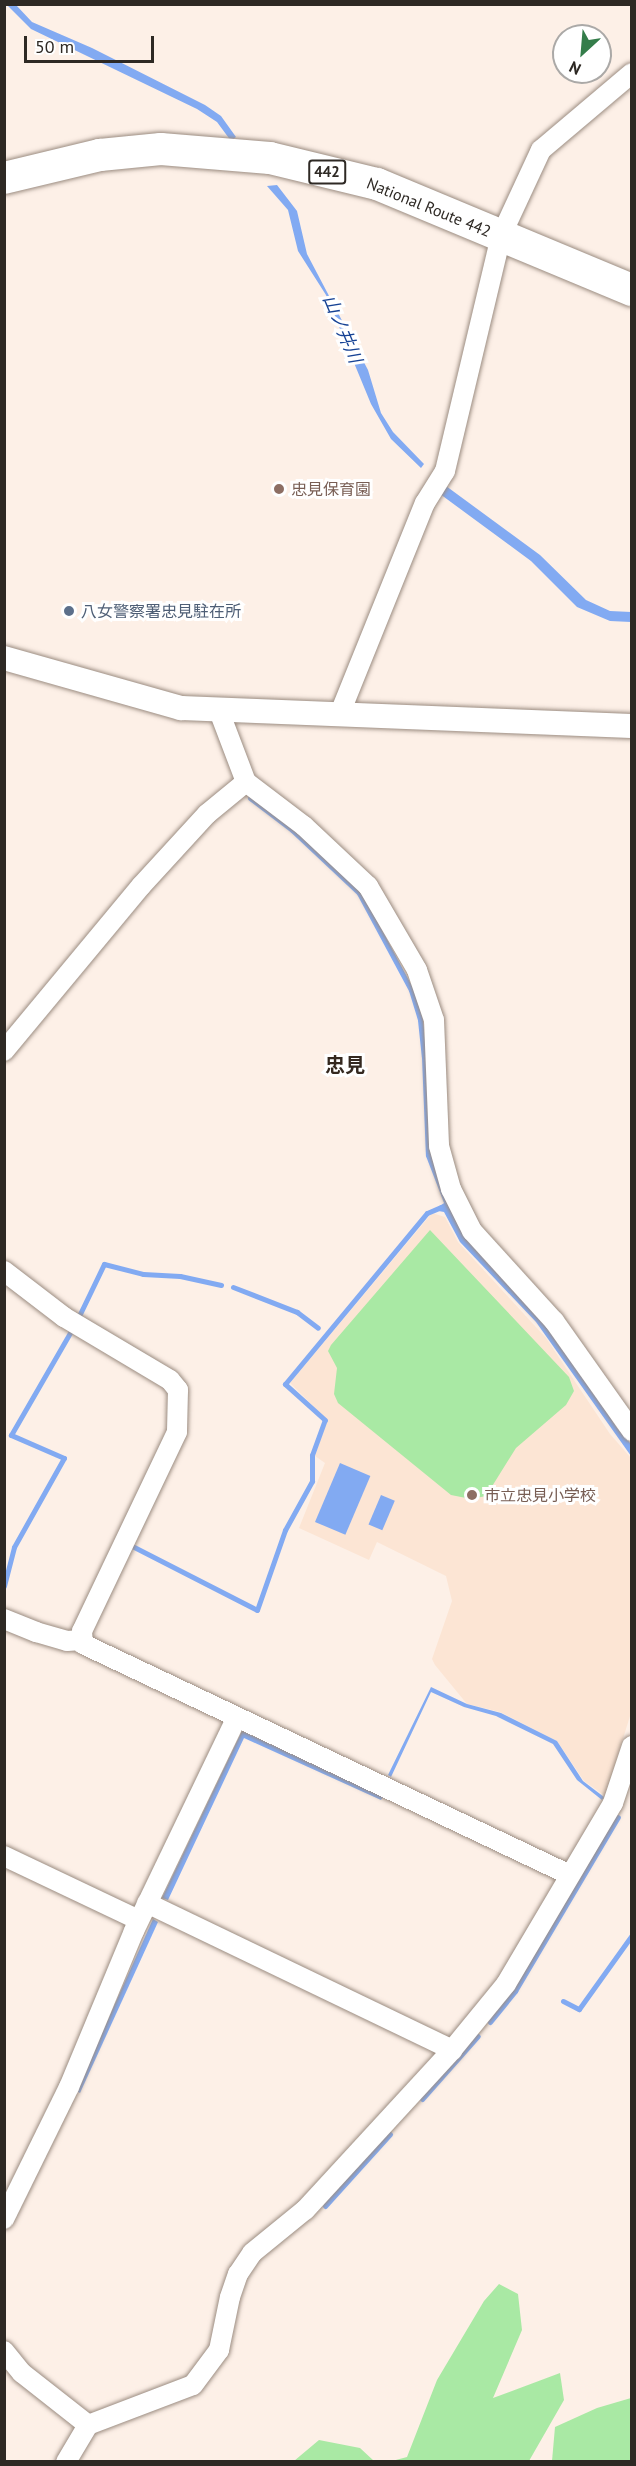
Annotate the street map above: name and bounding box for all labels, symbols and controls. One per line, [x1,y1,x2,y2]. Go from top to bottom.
scale bar [27,24,158,62]
north arrow [552,24,612,84]
text: 50 m [35,35,74,58]
text: N [566,57,584,80]
road number: 442 [308,160,346,184]
street label: National Route 442 [364,173,494,241]
water label: 山ノ井川 [318,292,366,366]
place label: 忠見保育園 [291,479,371,499]
marker: 忠見保育園 [272,482,286,496]
place label: 八女警察署忠見駐在所 [81,601,241,621]
marker: 八女警察署忠見駐在所 [62,604,76,618]
district label: 忠見 [325,1053,365,1077]
place label: 市立忠見小学校 [484,1485,596,1505]
marker: 市立忠見小学校 [465,1488,479,1502]

